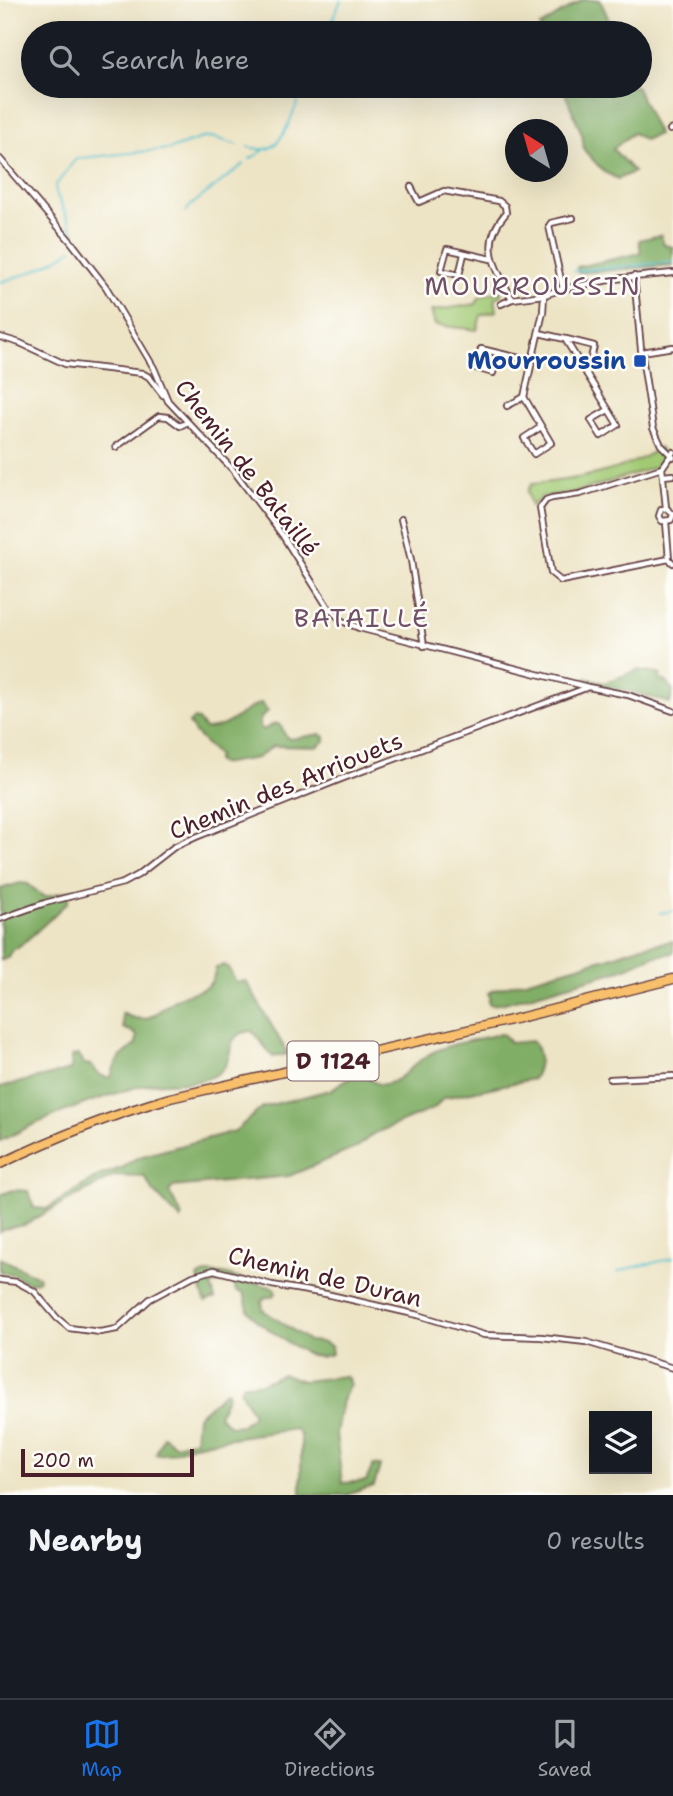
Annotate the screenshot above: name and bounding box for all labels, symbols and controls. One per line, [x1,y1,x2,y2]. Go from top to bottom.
search box [21,21,652,98]
icon: search [45,41,83,79]
text: Search here [101,42,250,77]
north arrow [505,119,568,182]
district label: MOURROUSSIN [424,268,642,303]
place label: Mourroussin [467,345,626,377]
marker: Mourroussin [632,353,648,369]
street label: Chemin de Bataillé [168,373,326,563]
district label: BATAILLÉ [294,600,430,635]
street label: Chemin des Arriouets [165,725,407,847]
road number: D 1124 [288,1042,378,1080]
street label: Chemin de Duran [225,1239,425,1315]
map controls [589,1411,652,1474]
button: layers [589,1411,652,1474]
scale bar [21,1446,194,1478]
text: 200 m [32,1448,94,1473]
text: Nearby [28,1520,143,1561]
text: 0 results [546,1526,645,1556]
tab: Map [81,1715,122,1782]
tab: Directions [285,1715,375,1782]
tab: Saved [538,1715,592,1782]

